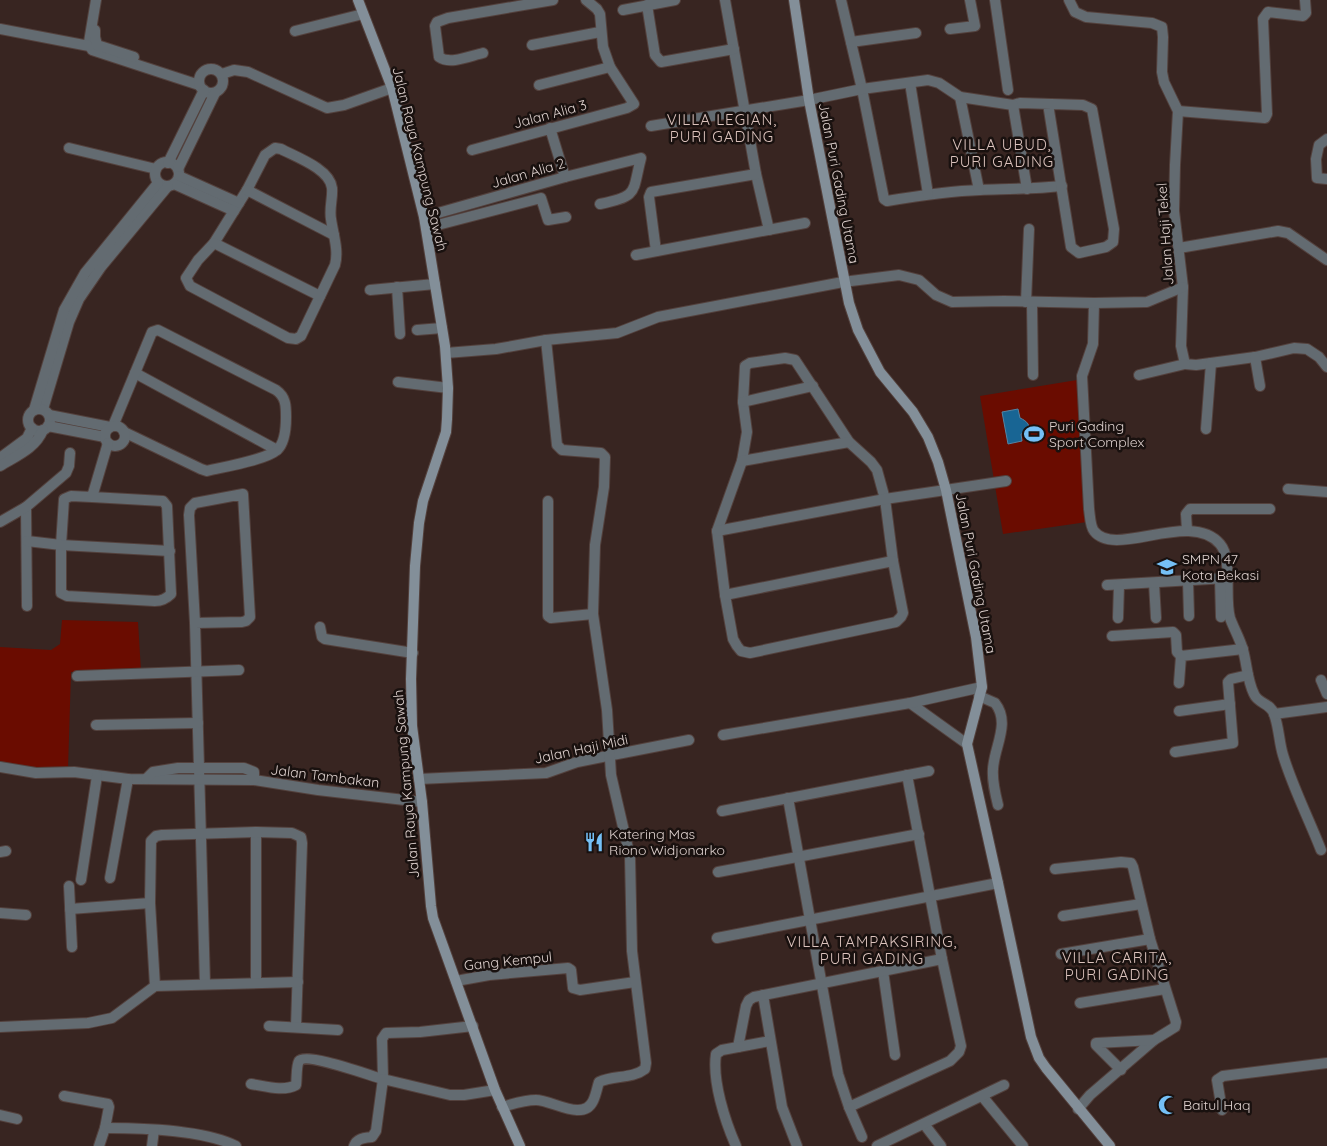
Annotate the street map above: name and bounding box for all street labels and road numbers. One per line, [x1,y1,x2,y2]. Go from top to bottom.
street label: Jalan Raya Kampung Sawah [388,65,452,253]
street label: Jalan Alia 3 [511,96,589,132]
street label: Jalan Puri Gading Utama [815,101,863,265]
street label: Jalan Alia 2 [489,154,567,192]
street label: Jalan Haji Tekel [1152,182,1178,286]
street label: Jalan Puri Gading Utama [952,491,1000,655]
street label: Jalan Raya Kampung Sawah [389,689,423,879]
street label: Jalan Haji Midi [533,730,629,768]
street label: Jalan Tambakan [270,760,380,792]
street label: Gang Kempul [463,947,553,975]

